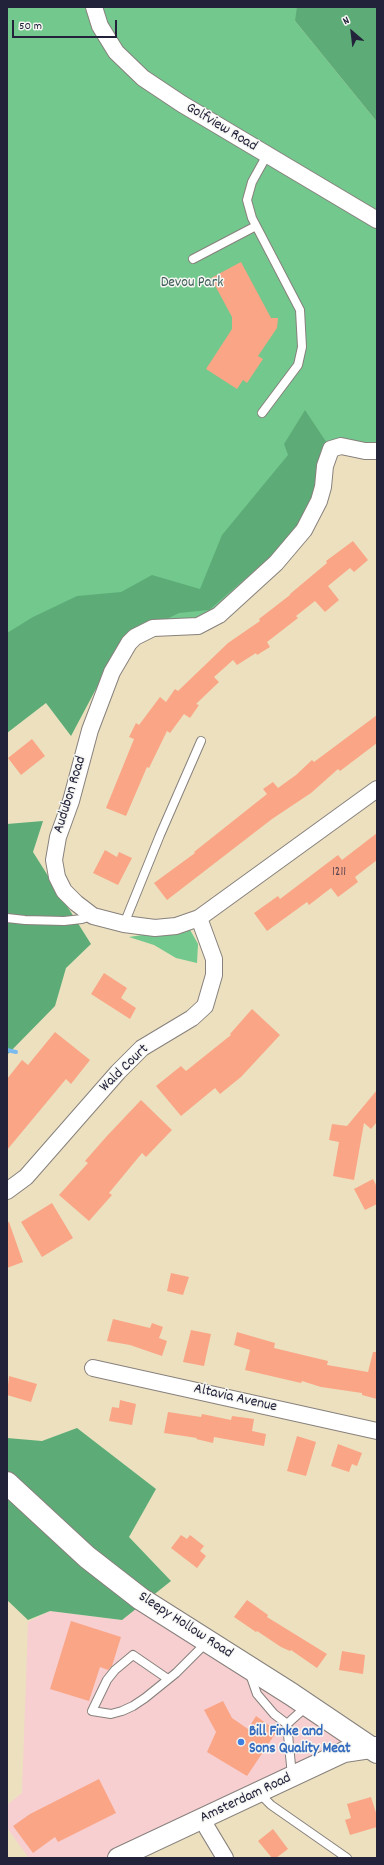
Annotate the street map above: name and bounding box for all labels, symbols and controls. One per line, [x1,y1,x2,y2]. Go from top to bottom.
scale bar [14,12,119,38]
north arrow [332,12,372,52]
text: N [340,13,353,30]
text: 50 m [19,18,42,35]
street label: Golfview Road [182,100,260,156]
park label: Devou Park [161,275,223,293]
street label: Audubon Road [51,754,91,836]
house number: 1211 [332,865,346,881]
street label: Wald Court [97,1041,153,1097]
street label: Altavia Avenue [192,1381,278,1417]
street label: Sleepy Hollow Road [134,1589,236,1663]
place label: Bill Finke and Sons Quality Meat [249,1724,351,1759]
marker: Bill Finke and Sons Quality Meat [236,1737,246,1747]
street label: Amsterdam Road [198,1770,294,1828]

